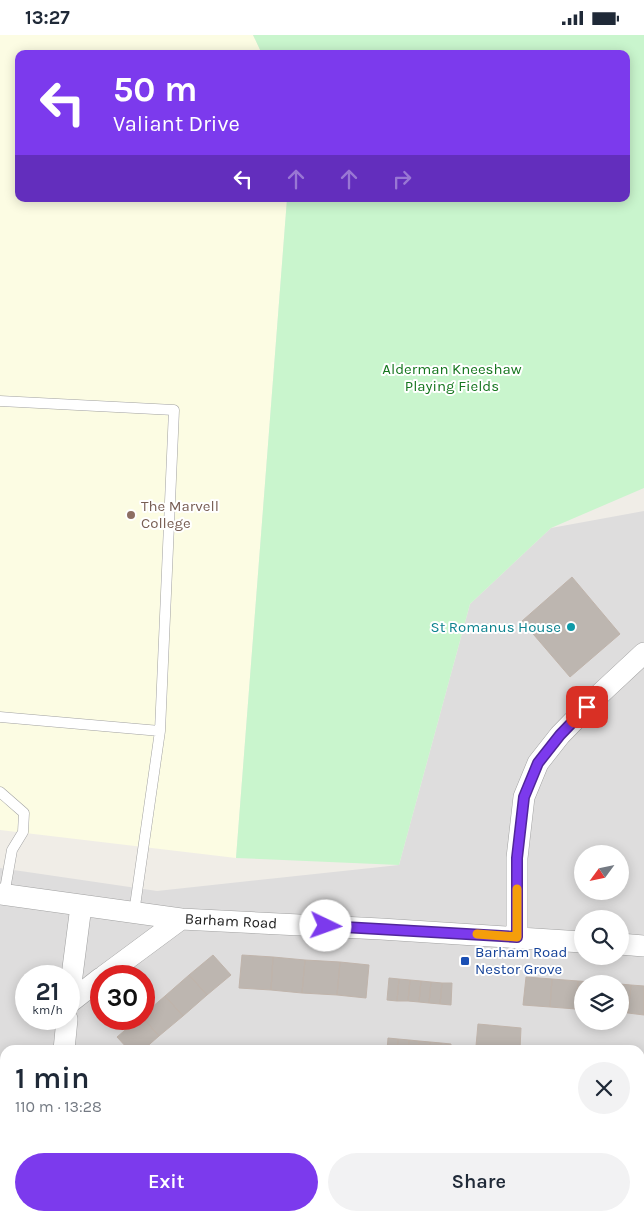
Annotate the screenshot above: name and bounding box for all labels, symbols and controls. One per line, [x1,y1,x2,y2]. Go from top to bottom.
text: 13:27 [25,7,70,29]
text: 50 m [113,69,198,110]
icon: left [30,70,95,135]
text: Valiant Drive [113,111,240,137]
icon: left [229,165,257,193]
icon: ahead [282,165,310,193]
icon: ahead [335,165,363,193]
icon: right [388,165,416,193]
park label: Alderman Kneeshaw Playing Fields [382,360,522,395]
place label: The Marvell College [141,497,219,532]
marker: The Marvell College [125,509,137,521]
place label: St Romanus House [431,618,561,636]
marker: St Romanus House [565,621,577,633]
pin [566,686,608,728]
icon: arrive [573,693,601,721]
north arrow [574,845,629,900]
map controls [574,845,629,1030]
position arrow [299,899,351,951]
street label: Barham Road [184,910,278,932]
button: search [574,910,629,965]
place label: Barham Road Nestor Grove [475,943,567,978]
marker: Barham Road Nestor Grove [459,955,471,967]
speed limit sign: 30 [90,965,155,1030]
button: layers [574,975,629,1030]
text: 21 [35,977,60,1006]
text: km/h [32,1003,63,1017]
text: 1 min [15,1060,89,1096]
button: close [578,1062,630,1114]
text: 110 m · 13:28 [15,1097,102,1116]
button: Exit [15,1153,318,1211]
button: Share [328,1153,630,1211]

